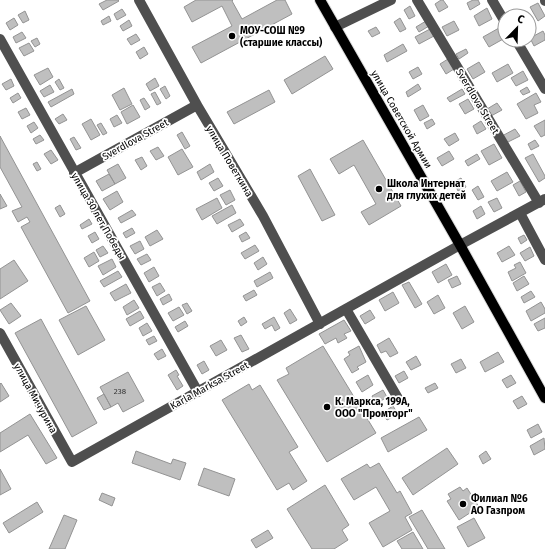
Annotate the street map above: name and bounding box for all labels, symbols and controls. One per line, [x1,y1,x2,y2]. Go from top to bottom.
north arrow [497,8,537,48]
text: С [515,12,527,27]
place label: МОУ-СОШ №9 (старшие классы) [240,25,323,49]
marker: МОУ-СОШ №9 (старшие классы) [227,31,237,41]
street label: Sverdlova Street [453,67,502,137]
street label: улица Советской Армии [368,68,434,171]
street label: Sverdlova Street [100,117,171,163]
street label: улица Поветкина [203,124,255,199]
street label: улица 30 лет Победы [68,171,128,262]
place label: Школа Интернат для глухих детей [387,178,466,202]
marker: Школа Интернат для глухих детей [374,184,384,194]
street label: Karla Marksa Street [168,359,251,412]
street label: улица Мичурина [11,361,59,436]
house number: 238 [114,387,127,396]
place label: К. Маркса, 199А, ООО "Промторг" [335,396,413,420]
marker: К. Маркса, 199А, ООО "Промторг" [322,402,332,412]
place label: Филиал №6 АО Газпром [470,493,528,517]
marker: Филиал №6 АО Газпром [458,499,468,509]

